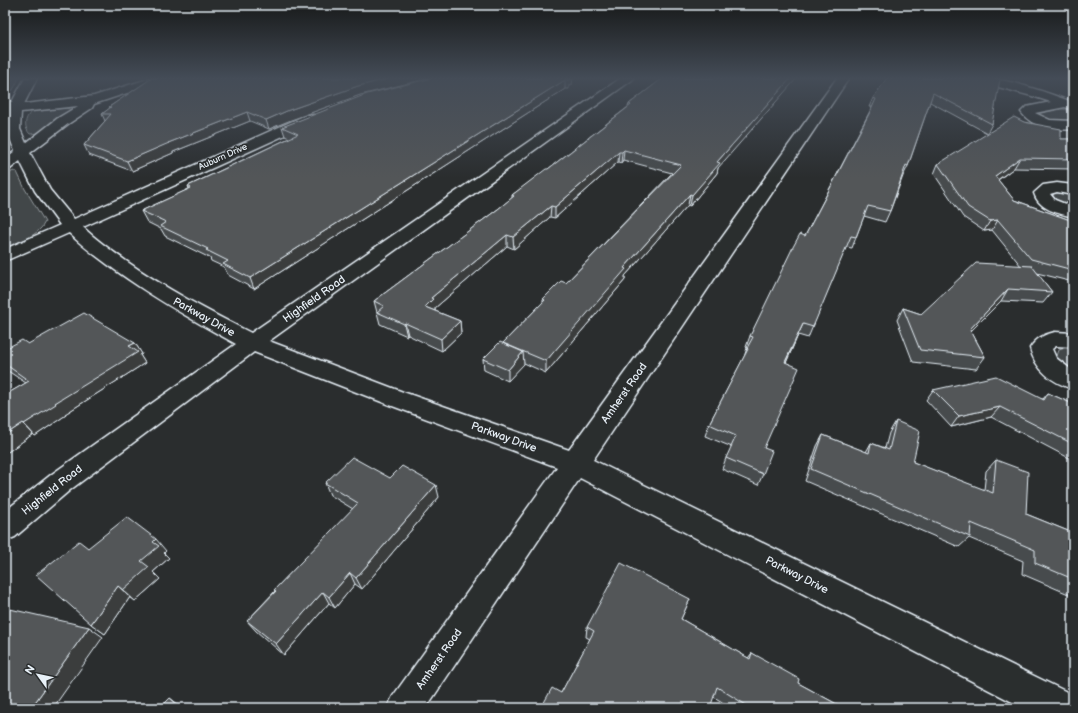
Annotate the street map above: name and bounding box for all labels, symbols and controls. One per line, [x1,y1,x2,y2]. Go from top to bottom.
street label: Auburn Drive [197,141,250,173]
street label: Highfield Road [280,273,348,325]
street label: Parkway Drive [171,295,238,340]
street label: Amherst Road [598,360,650,426]
street label: Parkway Drive [470,419,539,455]
street label: Highfield Road [19,462,85,518]
street label: Parkway Drive [763,554,831,597]
street label: Amherst Road [413,626,465,692]
north arrow [18,655,58,695]
text: N [22,663,38,677]

